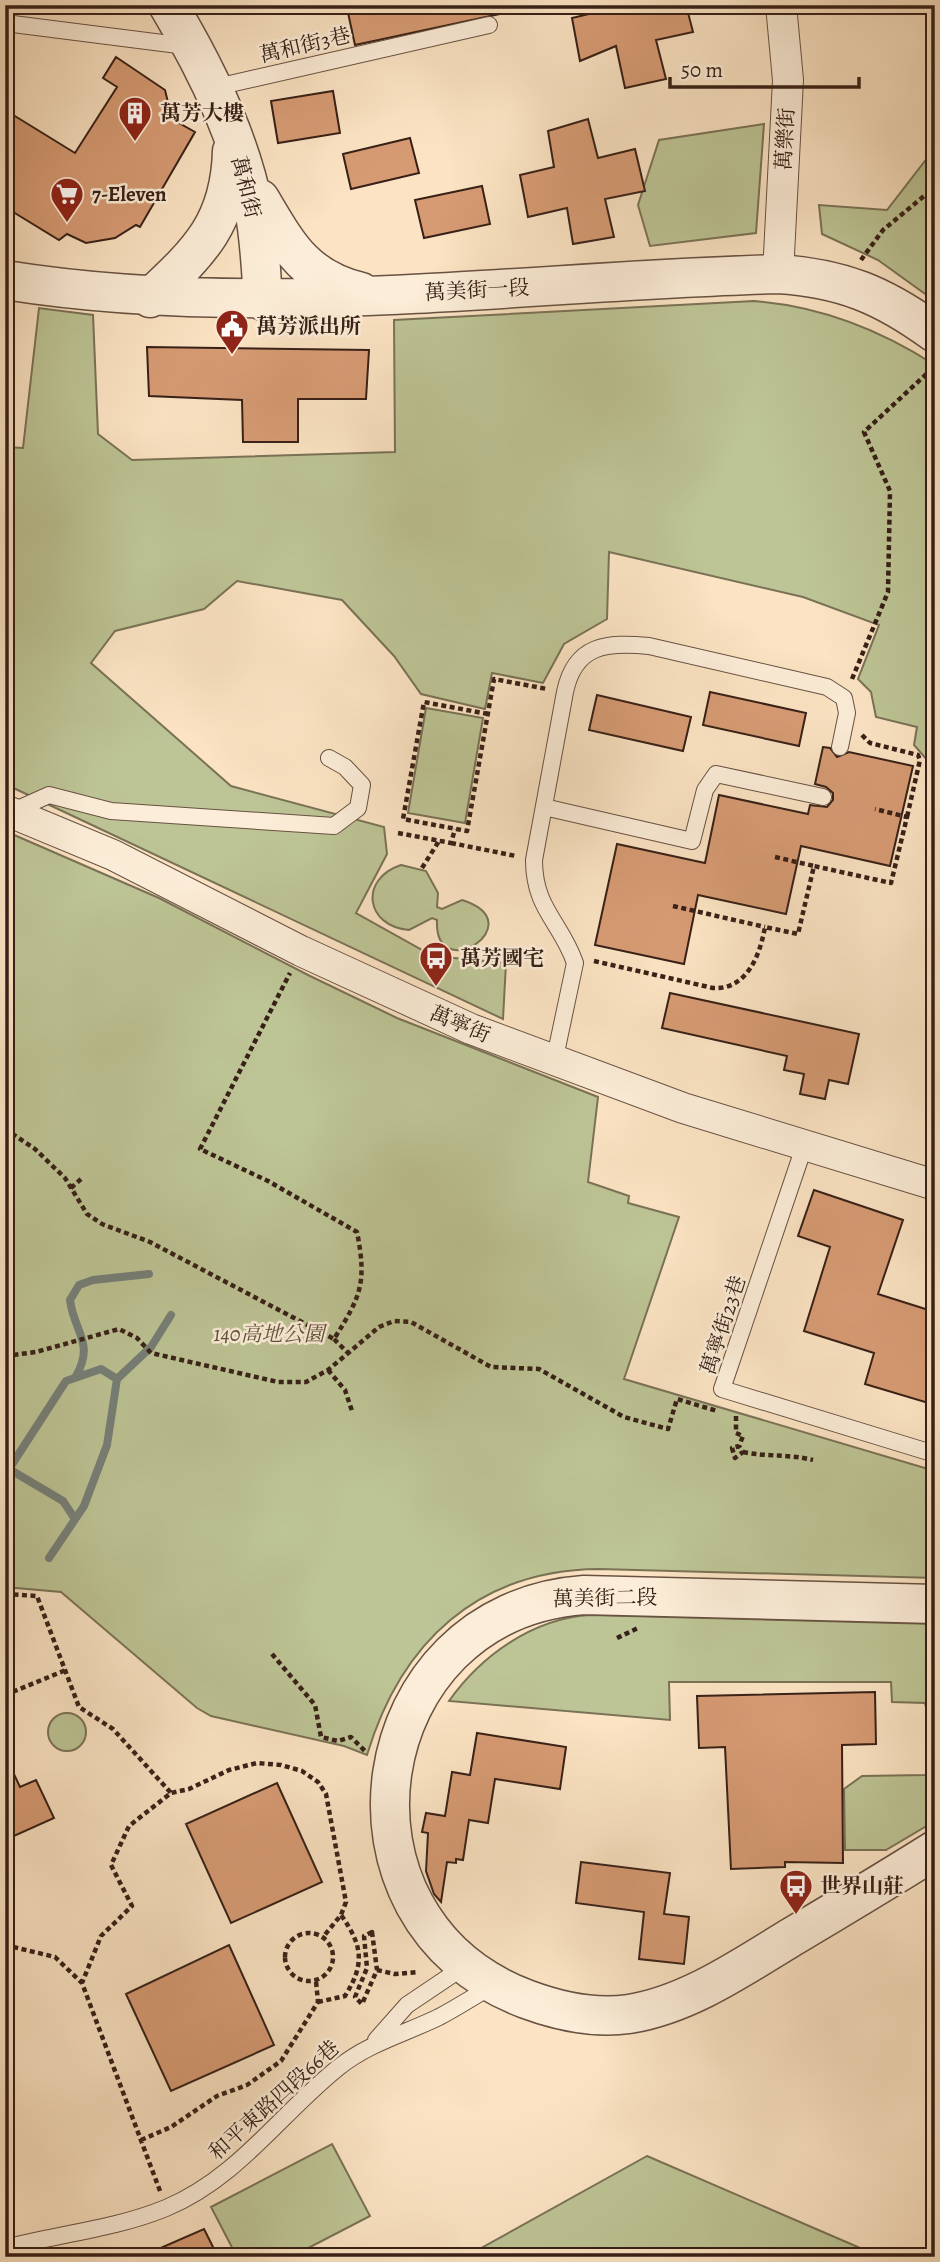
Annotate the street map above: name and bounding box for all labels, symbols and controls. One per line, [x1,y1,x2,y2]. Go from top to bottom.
street label: 萬和街3巷 [257,21,353,69]
scale bar [670,46,860,90]
text: 50 m [681,56,723,84]
building icon: 萬芳大樓 [116,94,154,143]
place label: 萬芳大樓 [160,99,244,127]
street label: 萬樂街 [769,107,801,171]
street label: 萬和街 [225,153,267,221]
supermarket icon: 7-Eleven [48,175,86,224]
place label: 7-Eleven [92,180,167,208]
street label: 萬美街一段 [424,273,530,307]
public building icon: 萬芳派出所 [213,307,251,356]
place label: 萬芳派出所 [256,312,361,340]
bus stop icon: 萬芳國宅 [417,939,455,988]
place label: 萬芳國宅 [460,944,544,972]
street label: 萬寧街 [426,999,494,1049]
street label: 萬寧街23巷 [694,1272,752,1378]
park label: 140高地公園 [214,1320,327,1348]
street label: 萬美街二段 [552,1583,658,1613]
bus stop icon: 世界山莊 [777,1867,815,1916]
place label: 世界山莊 [820,1872,904,1900]
street label: 和平東路四段66巷 [203,2034,345,2166]

